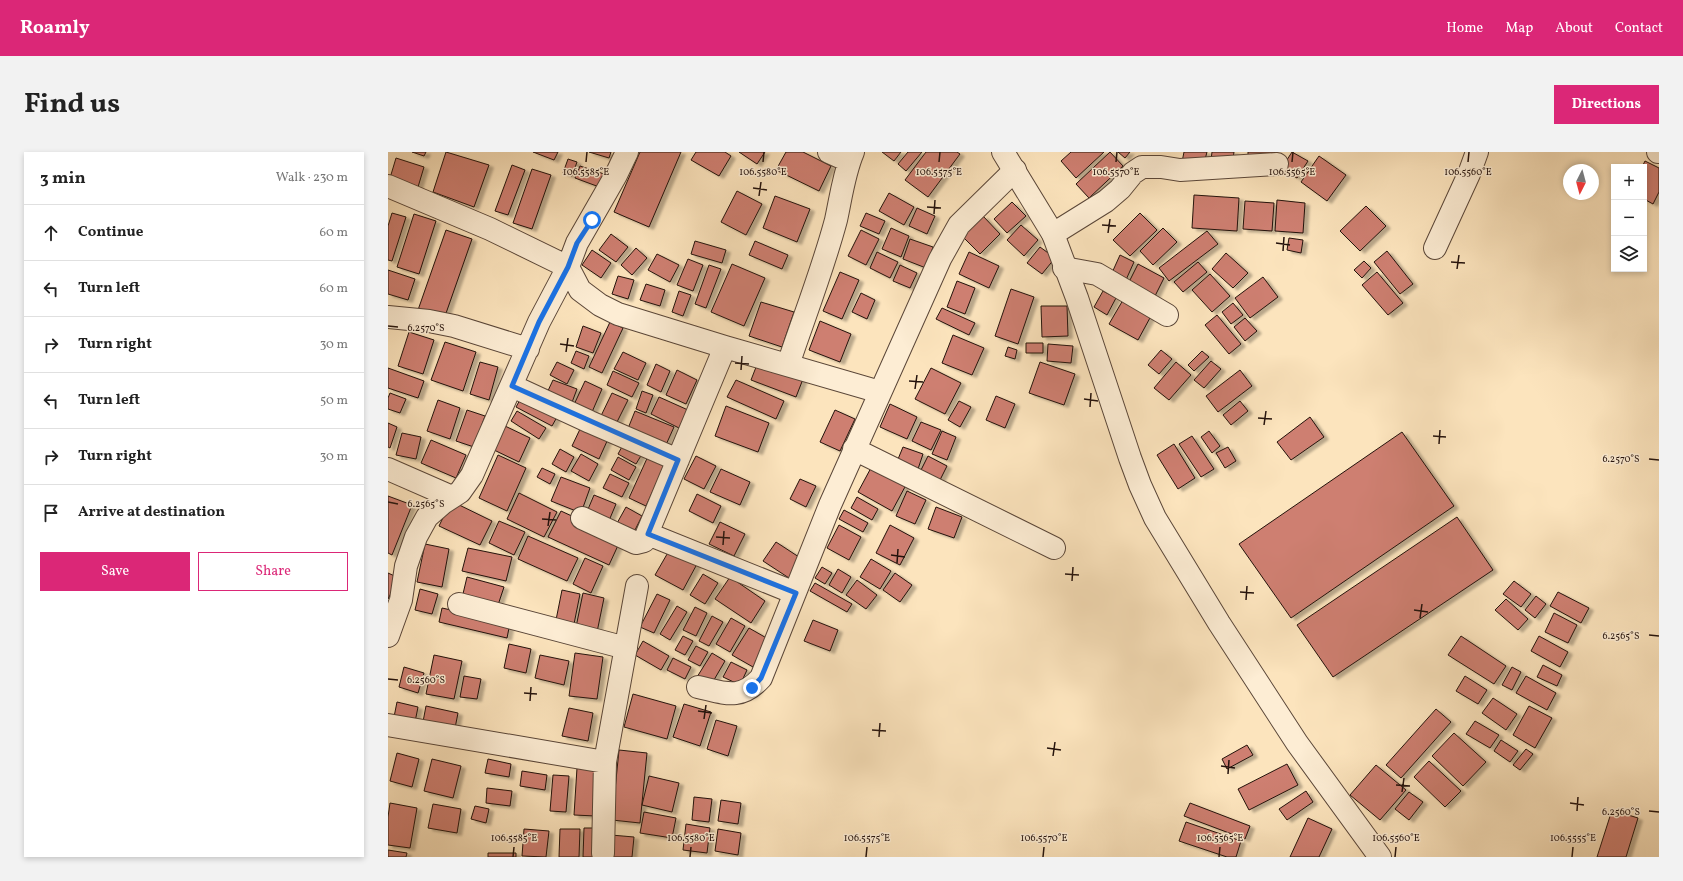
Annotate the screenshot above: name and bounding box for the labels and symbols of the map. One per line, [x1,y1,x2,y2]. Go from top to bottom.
north arrow [1563,164,1599,200]
text: 106.5585°E [563,165,609,179]
text: 106.5580°E [739,165,787,179]
text: 106.5575°E [916,165,962,179]
text: 106.5570°E [1093,165,1139,179]
text: 106.5565°E [1269,165,1315,179]
text: 106.5560°E [1444,165,1492,179]
route start [583,211,601,229]
text: 6.2570°S [407,321,445,335]
text: 6.2570°S [1602,452,1640,466]
text: 6.2565°S [408,497,444,511]
text: 6.2565°S [1603,629,1639,643]
text: 6.2560°S [407,673,445,687]
route end [743,679,761,697]
text: 6.2560°S [1602,805,1640,819]
text: 106.5585°E [491,831,537,845]
text: 106.5580°E [667,831,715,845]
text: 106.5575°E [844,831,890,845]
text: 106.5570°E [1021,831,1067,845]
text: 106.5565°E [1197,831,1243,845]
text: 106.5560°E [1372,831,1420,845]
text: 106.5555°E [1550,831,1596,845]

